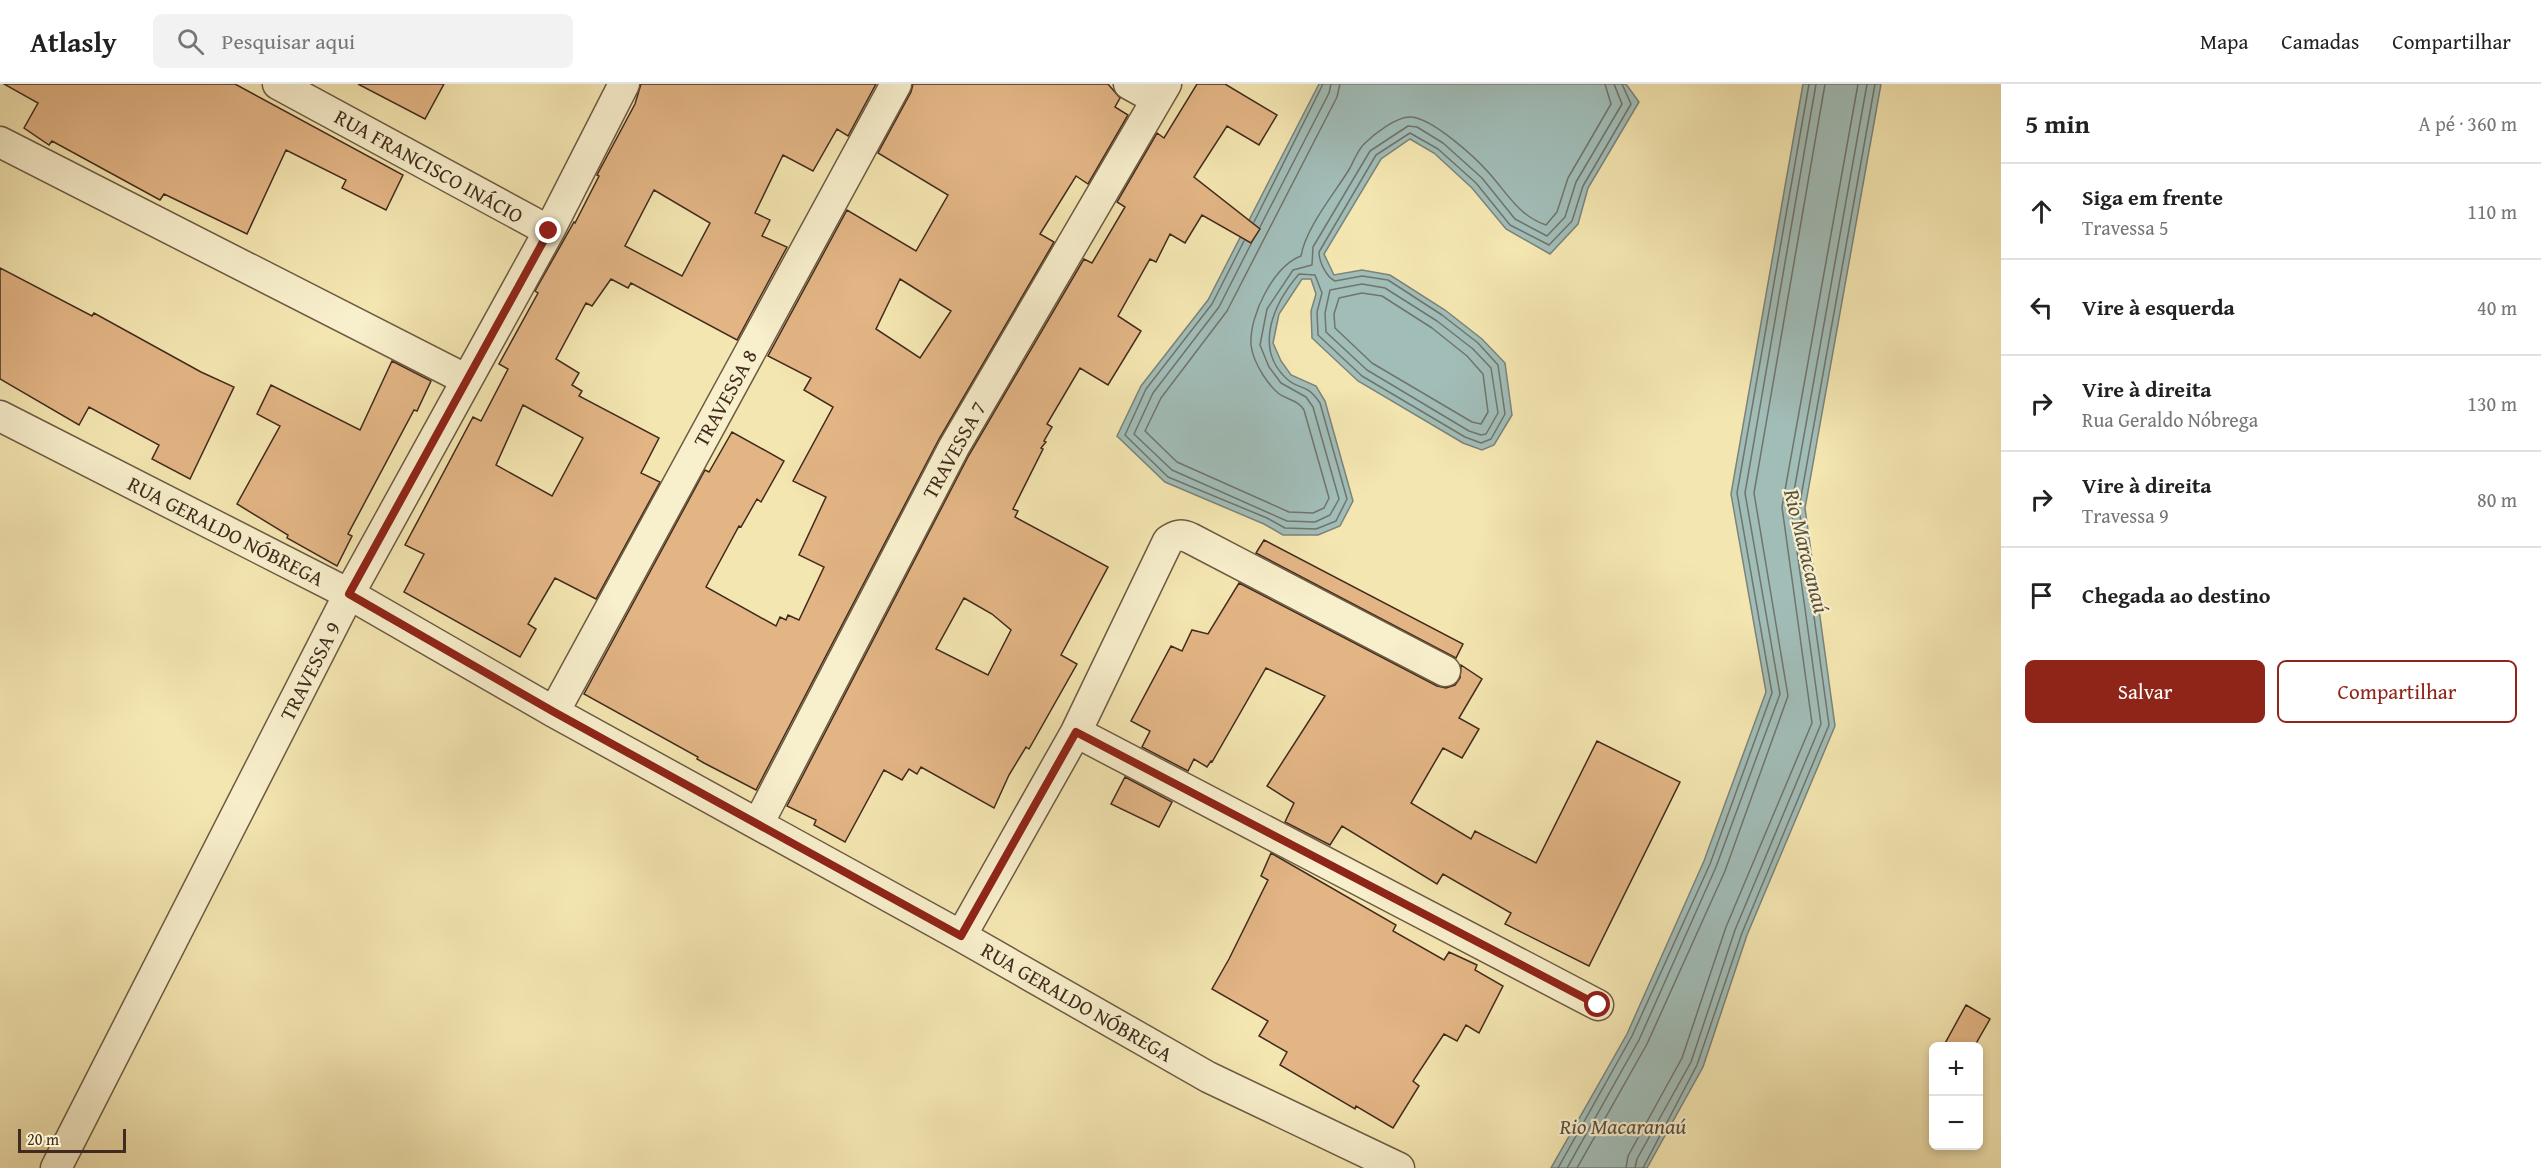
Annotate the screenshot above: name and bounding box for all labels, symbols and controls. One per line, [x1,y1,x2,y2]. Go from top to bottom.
search box [153,14,573,68]
text: Atlasly [30,21,117,62]
icon: search [174,25,207,58]
text: Pesquisar aqui [222,25,355,57]
text: Mapa [2200,26,2248,57]
text: Camadas [2281,26,2359,57]
text: Compartilhar [2392,26,2511,57]
street label: RUA FRANCISCO INÁCIO [329,101,529,231]
text: 5 min [2025,104,2090,143]
text: A pé · 360 m [2419,109,2517,138]
text: Siga em frente [2082,181,2223,213]
icon: ahead [2025,195,2058,228]
text: 110 m [2467,197,2517,226]
text: Travessa 5 [2082,213,2169,242]
route end [535,217,561,243]
icon: left [2025,291,2058,324]
text: Vire à esquerda [2082,291,2235,323]
text: 40 m [2477,293,2517,322]
street label: TRAVESSA 8 [685,344,765,452]
text: Vire à direita [2082,373,2212,405]
icon: right [2025,387,2058,420]
text: 130 m [2467,389,2517,418]
street label: TRAVESSA 7 [914,396,994,504]
text: Rua Geraldo Nóbrega [2082,405,2258,434]
street label: RUA GERALDO NÓBREGA [122,468,330,594]
text: Vire à direita [2082,469,2212,501]
icon: right [2025,483,2058,516]
water label: Rio Maracanaú [1776,484,1838,617]
text: 80 m [2477,485,2517,514]
text: Travessa 9 [2082,501,2169,530]
icon: arrive [2025,579,2058,612]
text: Chegada ao destino [2082,579,2270,611]
street label: TRAVESSA 9 [272,616,348,726]
button: Salvar [2025,660,2265,723]
button: Compartilhar [2277,660,2517,723]
street label: RUA GERALDO NÓBREGA [975,934,1179,1070]
route start [1584,991,1610,1017]
map controls [1929,1042,1983,1150]
button: + [1929,1042,1983,1096]
button: − [1929,1096,1983,1150]
water label: Rio Macaranaú [1558,1110,1687,1142]
scale bar [18,1126,126,1154]
text: 20 m [27,1127,59,1151]

